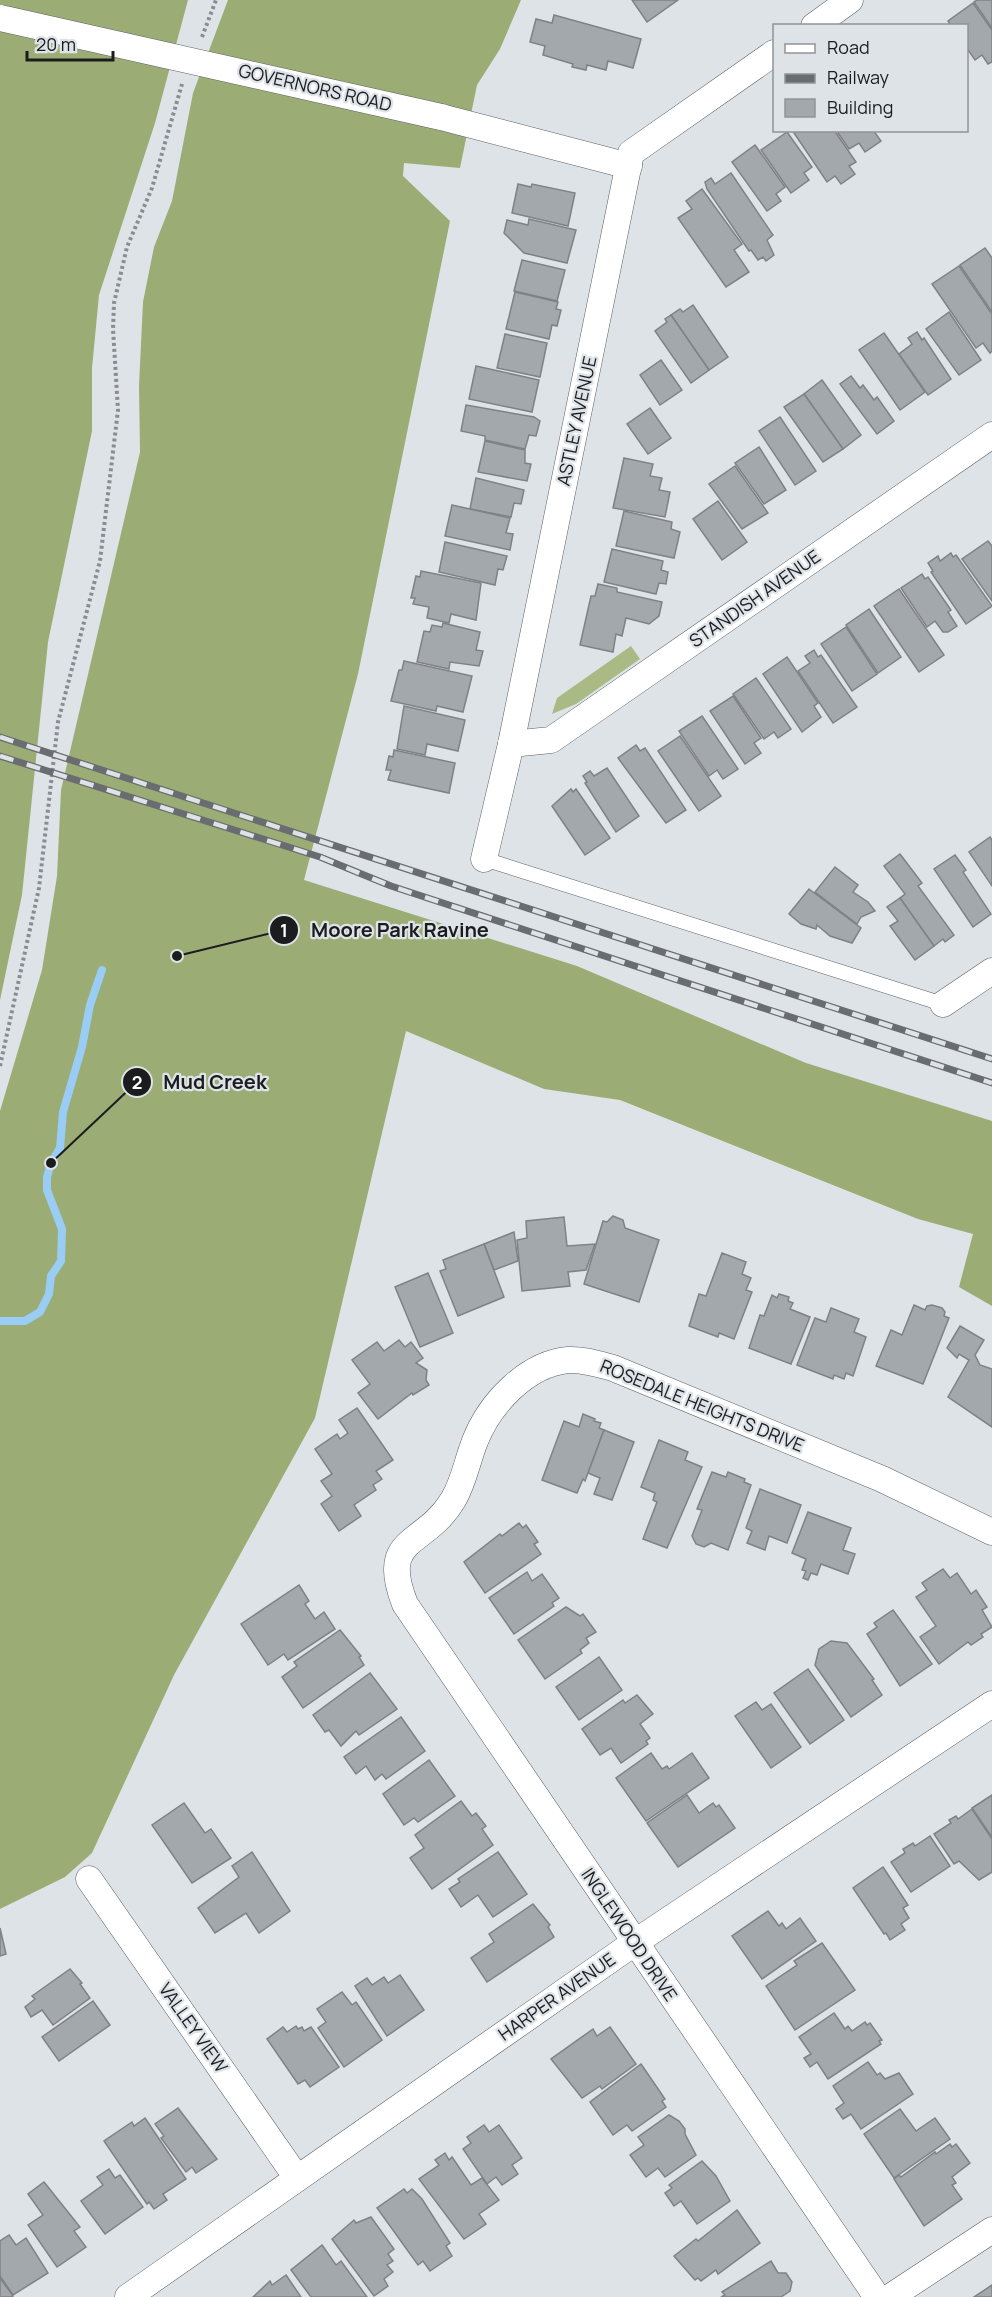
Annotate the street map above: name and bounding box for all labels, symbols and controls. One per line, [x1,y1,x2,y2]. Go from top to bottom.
scale bar [27,24,112,62]
legend [773,24,968,132]
text: 20 m [36,32,76,56]
text: Road [827,35,870,59]
street label: GOVERNORS ROAD [236,58,394,116]
text: Railway [827,65,889,89]
text: Building [827,95,893,119]
street label: ASTLEY AVENUE [551,354,601,488]
street label: STANDISH AVENUE [684,544,825,652]
callout: Moore Park Ravine [269,911,501,949]
text: Moore Park Ravine [311,916,489,943]
text: 1 [280,918,288,942]
callout: Mud Creek [122,1063,279,1101]
text: Mud Creek [163,1068,268,1095]
text: 2 [132,1070,142,1094]
street label: ROSEDALE HEIGHTS DRIVE [597,1353,808,1457]
street label: INGLEWOOD DRIVE [576,1863,683,2006]
street label: HARPER AVENUE [493,1947,620,2045]
street label: VALLEY VIEW [154,1978,234,2077]

